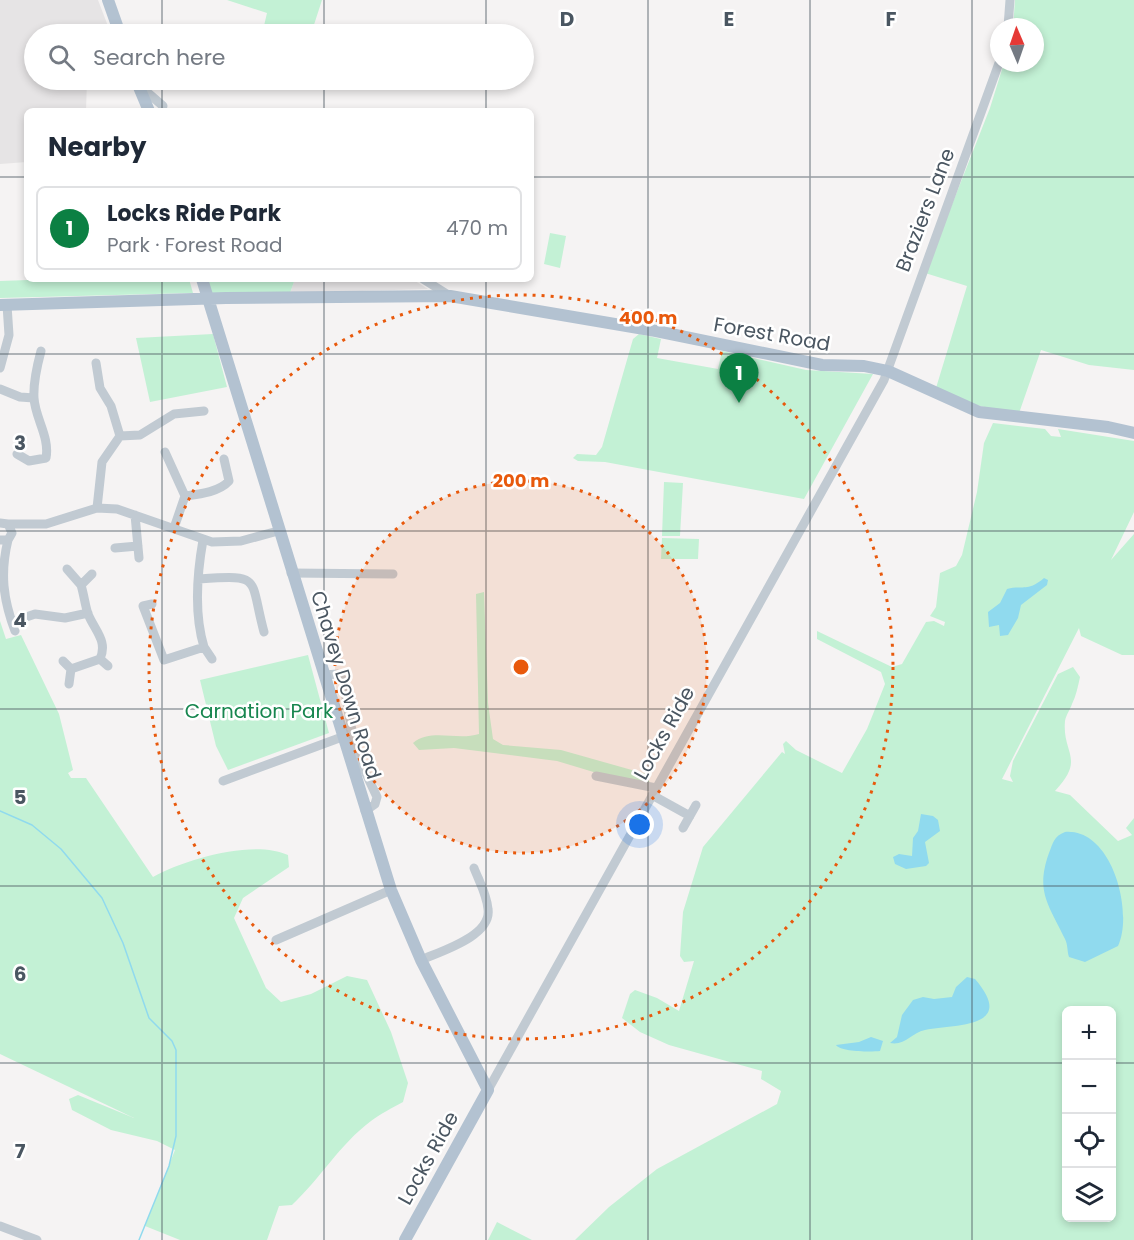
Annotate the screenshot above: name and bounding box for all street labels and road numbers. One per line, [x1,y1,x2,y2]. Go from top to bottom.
street label: Braziers Lane [889,144,961,276]
street label: Forest Road [712,310,832,358]
street label: Chavey Down Road [304,587,388,783]
street label: Locks Ride [627,681,701,785]
street label: Locks Ride [391,1106,465,1210]

